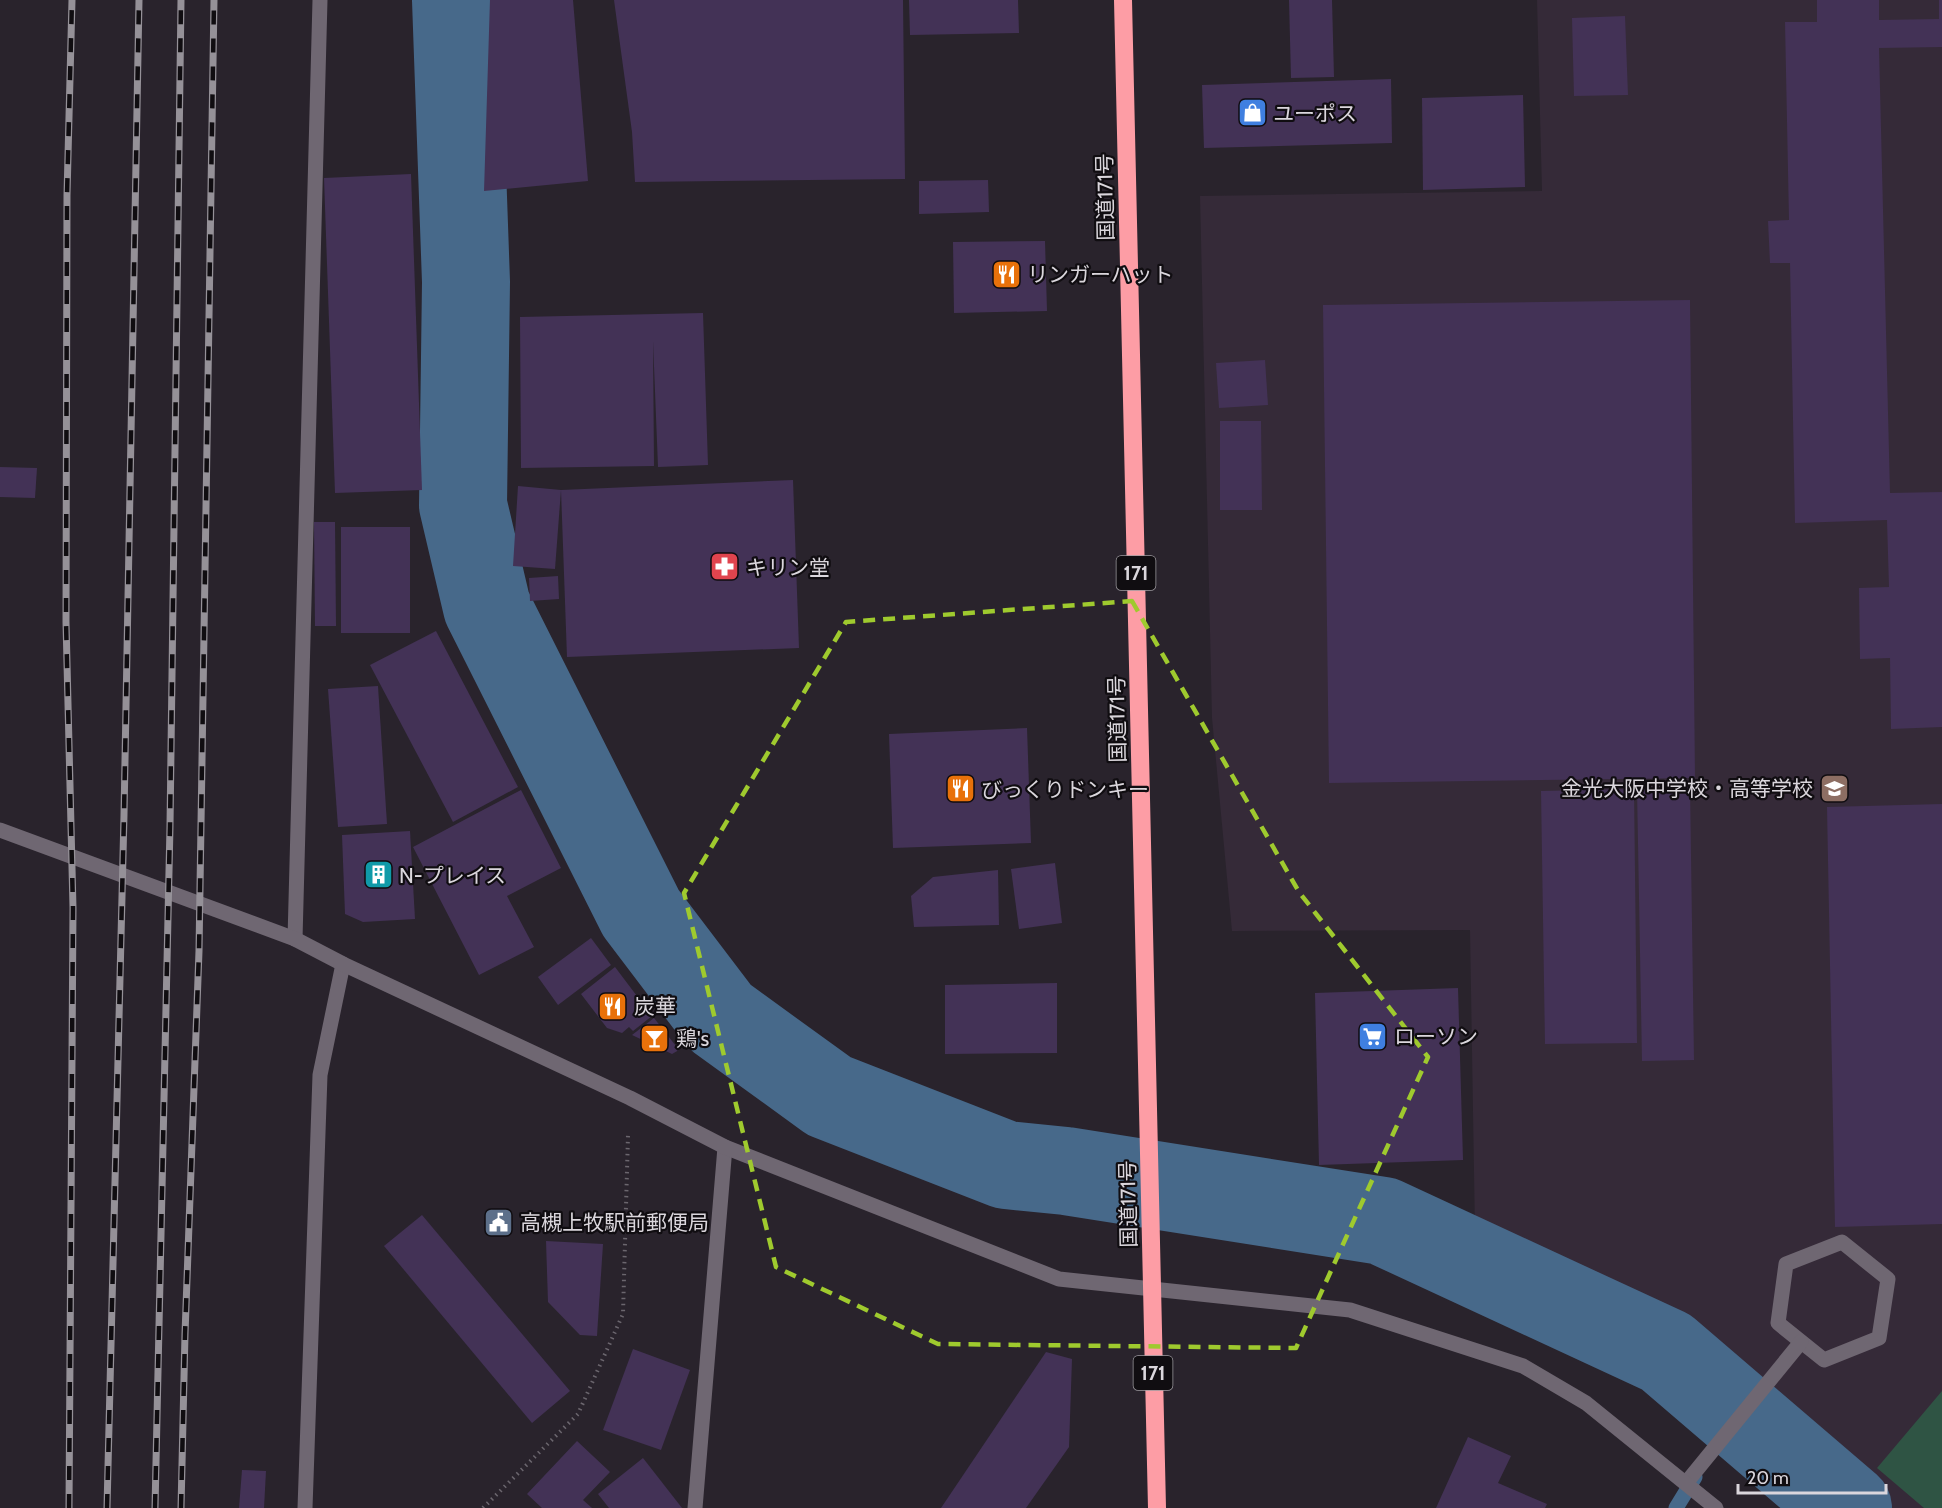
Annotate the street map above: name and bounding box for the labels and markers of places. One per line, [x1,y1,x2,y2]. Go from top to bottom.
shop icon: ユーポス [1236,97,1268,129]
place label: ユーポス [1273,101,1357,126]
restaurant icon: リンガーハット [990,258,1022,290]
place label: リンガーハット [1027,262,1174,287]
pharmacy icon: キリン堂 [709,551,741,583]
place label: キリン堂 [746,555,830,580]
school or university icon: 金光大阪中学校・高等学校 [1818,772,1850,804]
restaurant icon: びっくりドンキー [944,773,976,805]
place label: 金光大阪中学校・高等学校 [1561,776,1813,801]
place label: びっくりドンキー [981,777,1149,802]
building icon: N-プレイス [362,859,394,891]
place label: N-プレイス [399,863,506,888]
restaurant icon: 炭華 [597,990,629,1022]
place label: 炭華 [634,994,676,1019]
supermarket icon: ローソン [1357,1020,1389,1052]
bar icon: 鶏's [639,1022,671,1054]
place label: ローソン [1394,1024,1478,1049]
place label: 鶏's [676,1026,710,1051]
public building icon: 高槻上牧駅前郵便局 [483,1206,515,1238]
place label: 高槻上牧駅前郵便局 [520,1210,709,1235]

